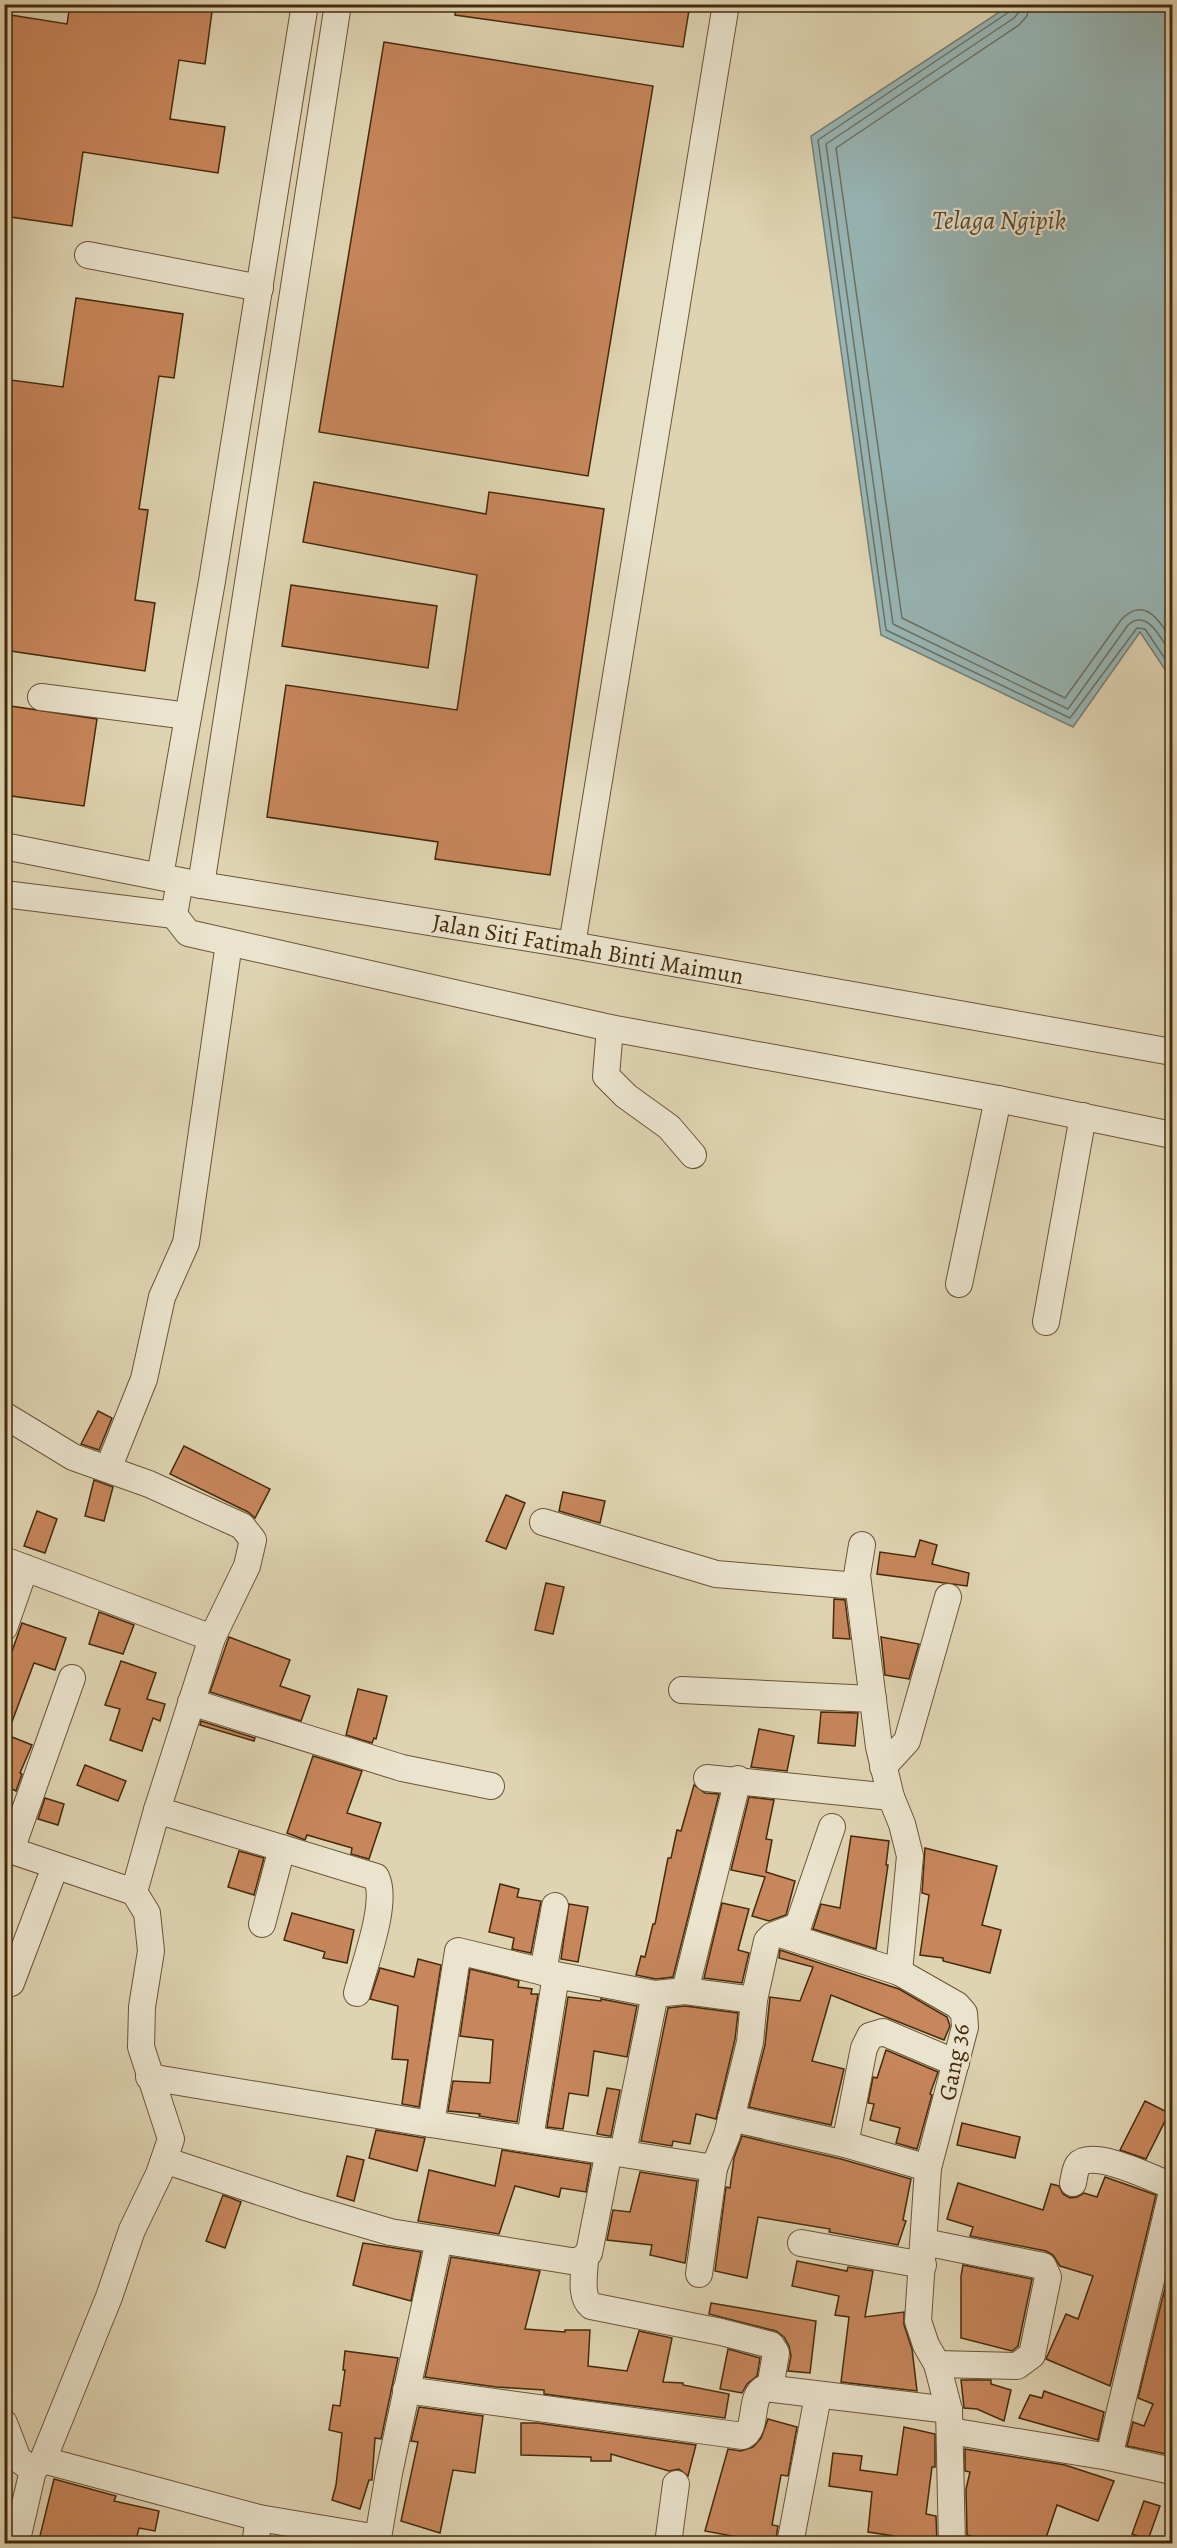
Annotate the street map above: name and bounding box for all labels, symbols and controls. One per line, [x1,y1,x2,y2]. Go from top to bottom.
water label: Telaga Ngipik [932,203,1066,238]
street label: Jalan Siti Fatimah Binti Maimun [430,906,746,992]
street label: Gang 36 [931,2021,977,2103]

